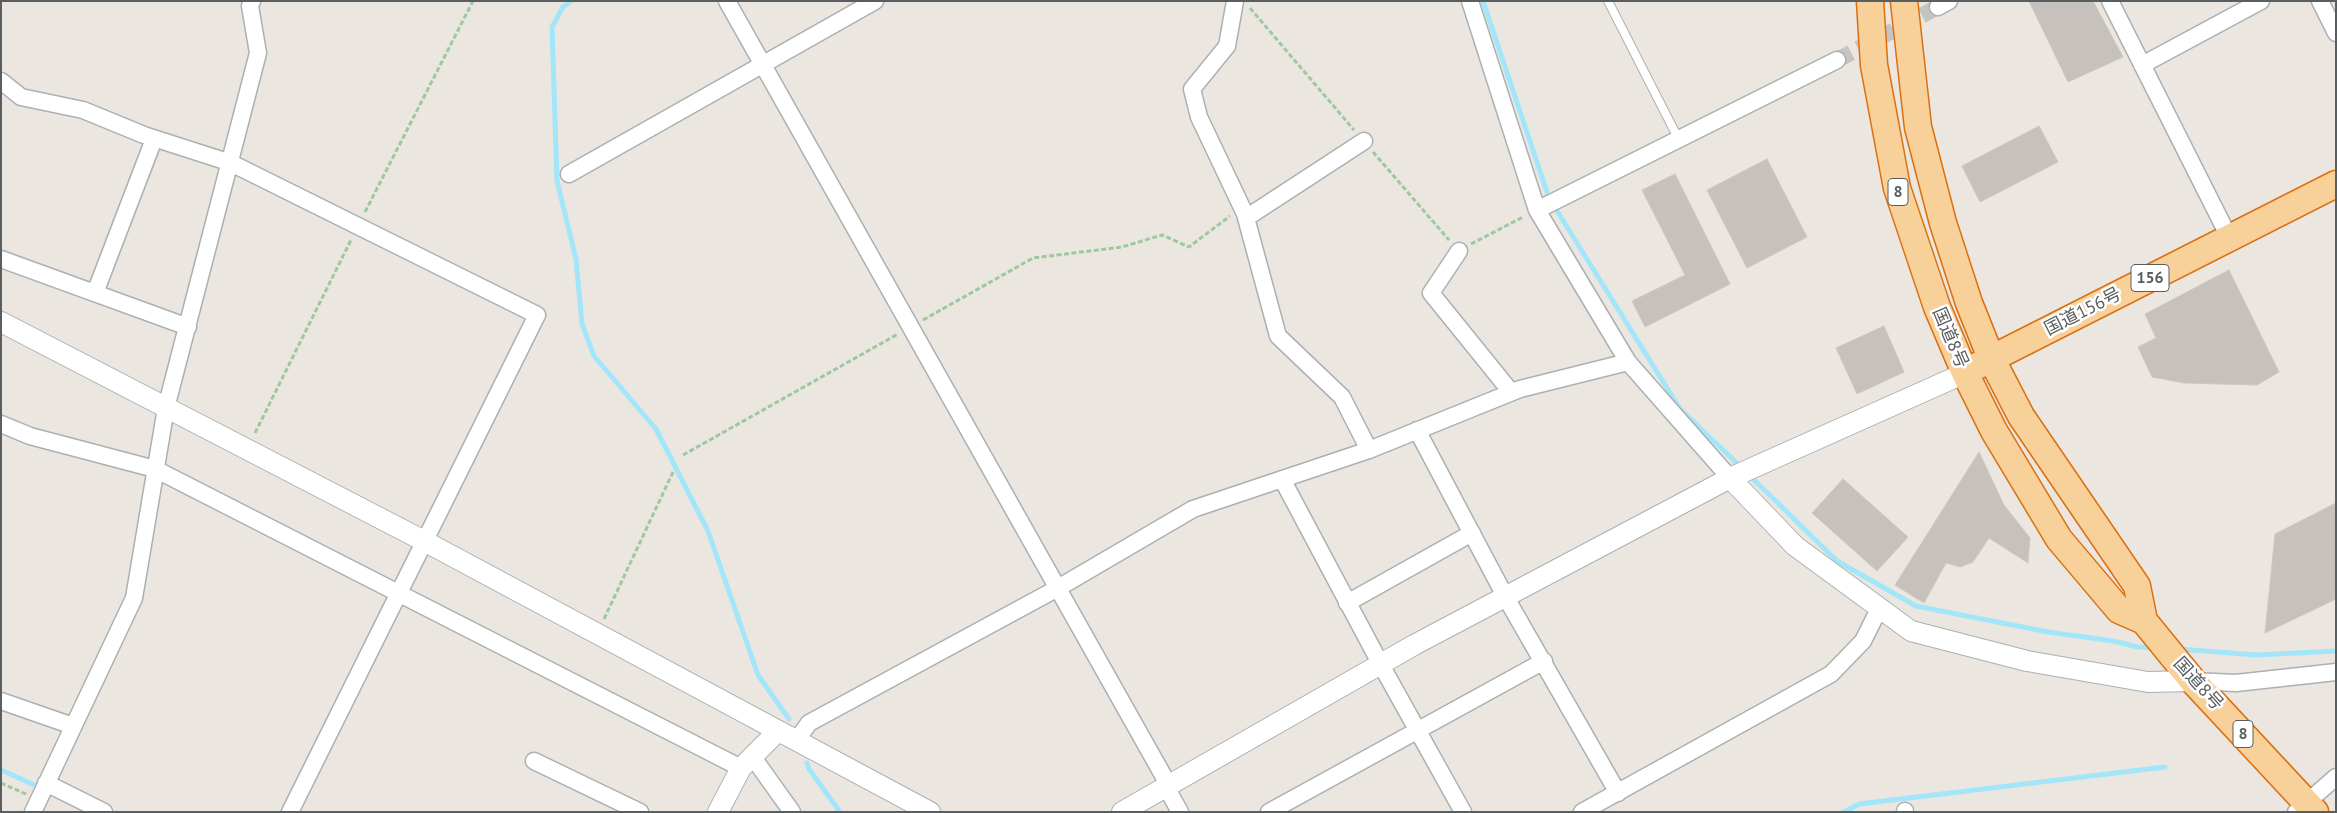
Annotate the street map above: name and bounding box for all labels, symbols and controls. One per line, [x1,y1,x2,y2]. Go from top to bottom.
road number: 8 [1888,178,1908,206]
road number: 156 [2131,264,2169,292]
street label: 国道156号 [2041,283,2125,341]
street label: 国道8号 [1928,304,1972,372]
street label: 国道8号 [2169,653,2227,715]
road number: 8 [2233,721,2253,748]

